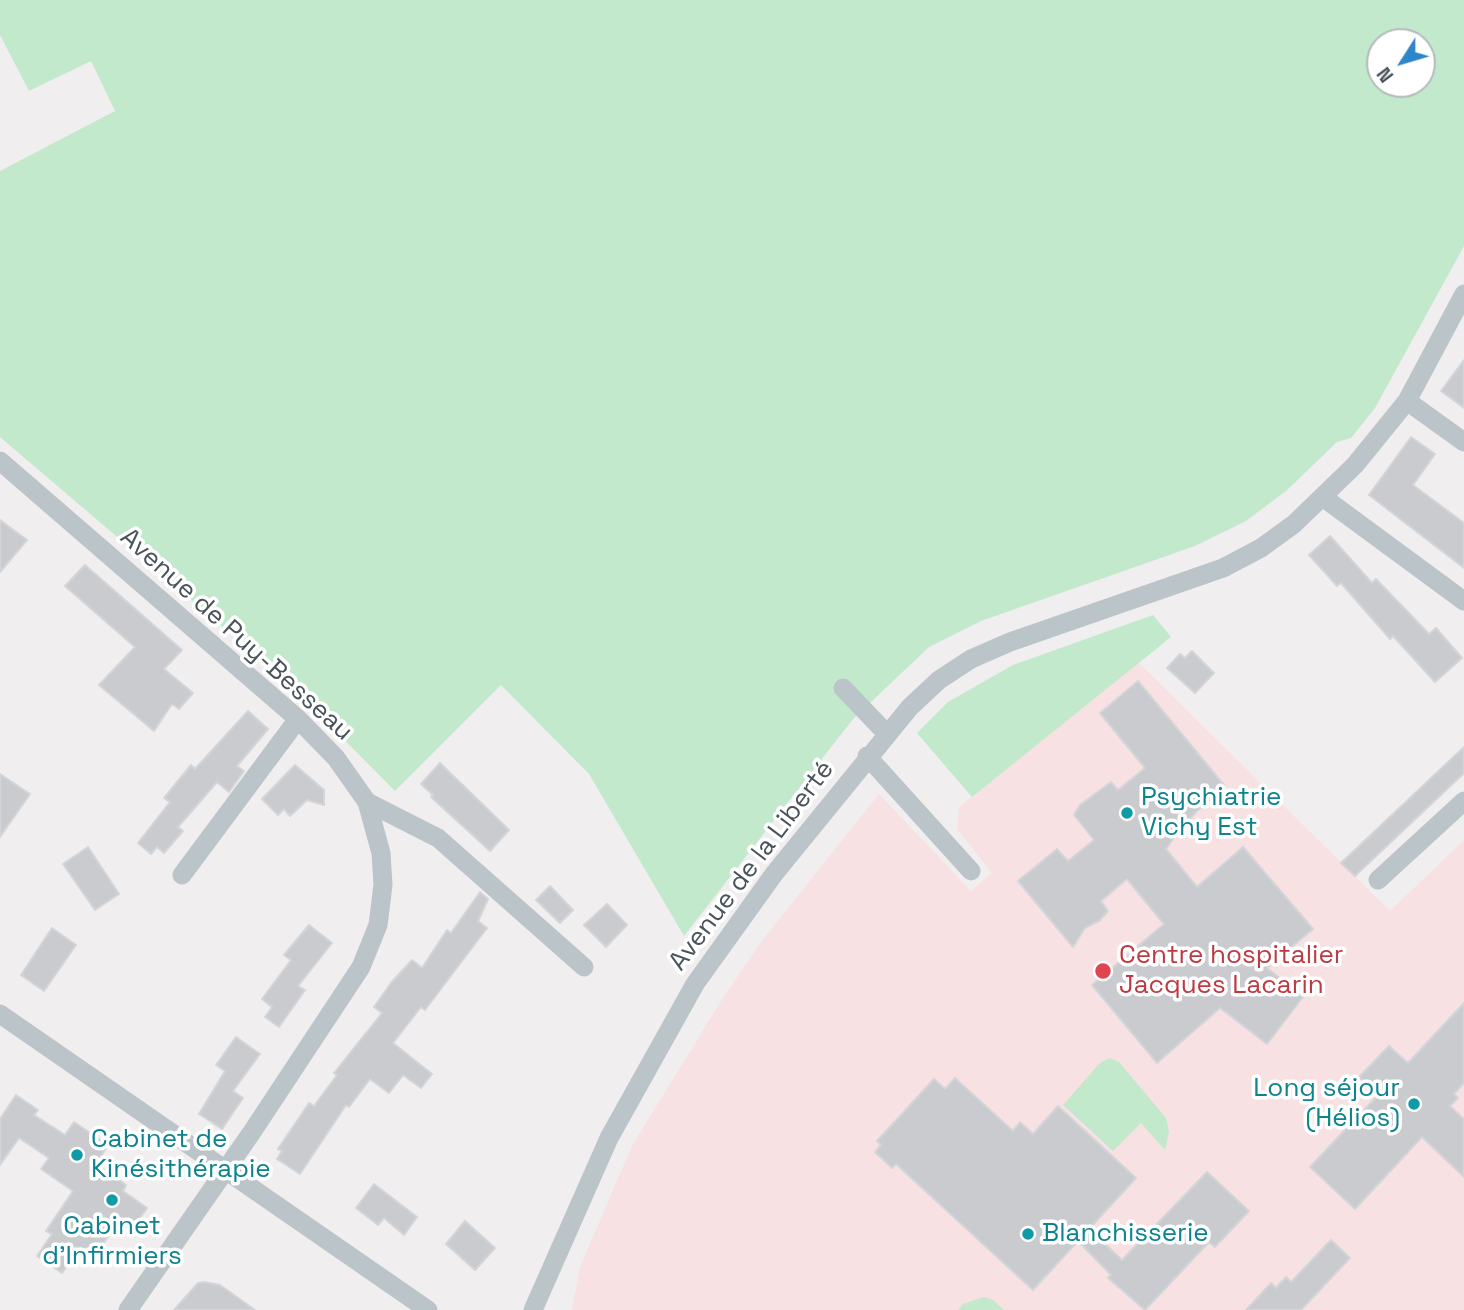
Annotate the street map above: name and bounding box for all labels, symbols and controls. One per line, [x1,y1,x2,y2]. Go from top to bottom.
north arrow [1366,28,1436,98]
text: N [1372,62,1399,87]
street label: Avenue de Puy-Besseau [113,522,359,748]
street label: Avenue de la Liberté [663,755,841,977]
place label: Psychiatrie Vichy Est [1141,782,1281,844]
marker: Psychiatrie Vichy Est [1119,805,1135,821]
place label: Centre hospitalier Jacques Lacarin [1119,940,1344,1002]
marker: Centre hospitalier Jacques Lacarin [1093,961,1113,981]
place label: Long séjour (Hélios) [1253,1073,1400,1134]
marker: Long séjour (Hélios) [1406,1096,1422,1112]
place label: Cabinet de Kinésithérapie [91,1124,271,1186]
marker: Cabinet de Kinésithérapie [69,1147,85,1163]
marker: Cabinet d'Infirmiers [104,1192,120,1208]
place label: Cabinet d'Infirmiers [42,1211,182,1272]
place label: Blanchisserie [1042,1218,1209,1250]
marker: Blanchisserie [1020,1226,1036,1242]

